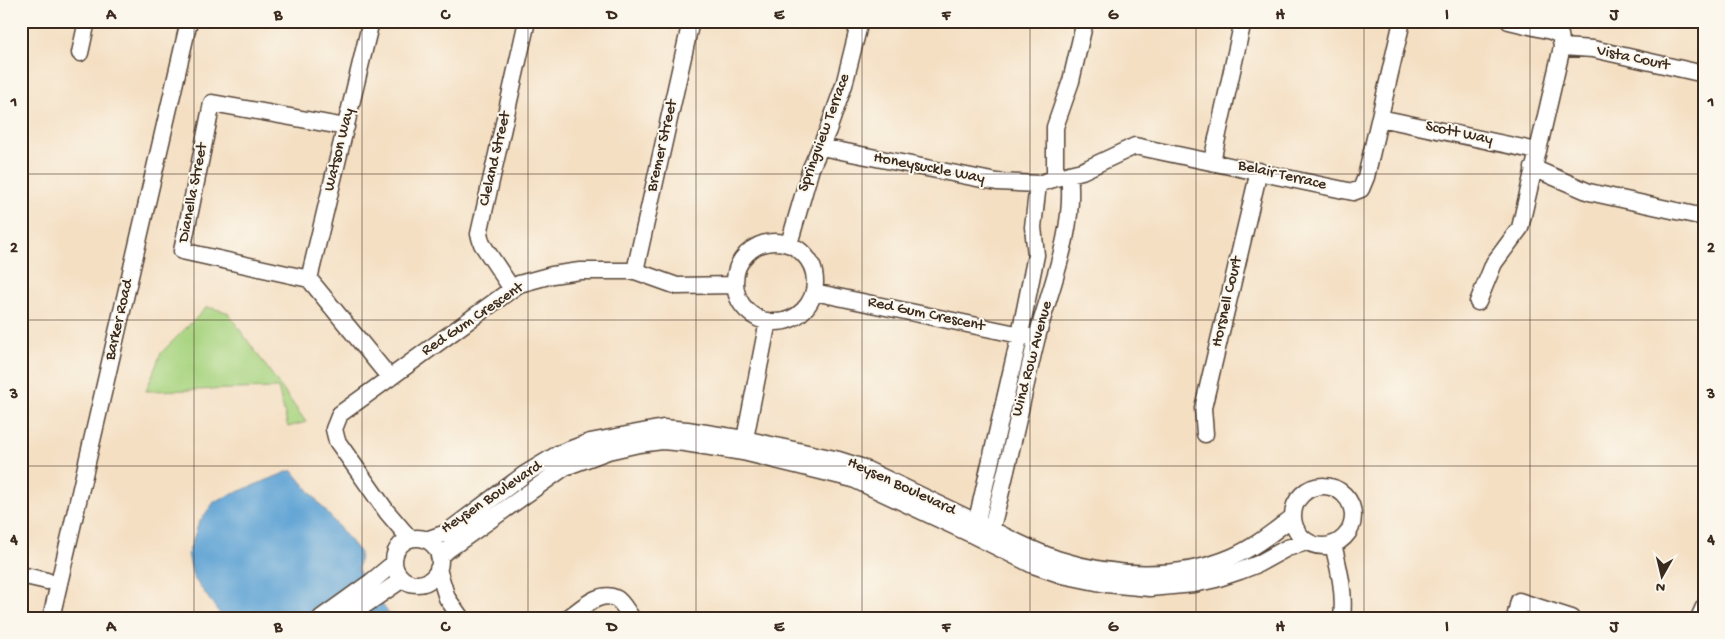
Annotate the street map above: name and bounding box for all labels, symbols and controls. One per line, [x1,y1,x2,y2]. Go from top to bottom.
text: A [105,7,117,26]
text: B [273,7,283,26]
text: C [440,7,451,26]
text: D [605,7,618,26]
text: E [774,7,785,26]
text: F [941,7,952,26]
text: G [1108,7,1119,26]
text: H [1275,7,1285,26]
text: I [1445,7,1449,26]
text: J [1609,7,1620,26]
street label: Vista Court [1594,42,1673,76]
street label: Springview Terrace [795,71,855,195]
text: 1 [10,94,17,113]
text: 1 [1707,94,1714,113]
street label: Bremer Street [643,97,683,195]
street label: Watson Way [321,106,360,194]
street label: Cleland Street [476,109,516,208]
street label: Scott Way [1424,118,1495,150]
street label: Dianella Street [175,140,213,245]
street label: Honeysuckle Way [872,149,986,189]
street label: Belair Terrace [1235,156,1329,196]
text: 2 [10,240,18,259]
text: 2 [1707,240,1715,259]
street label: Horsnell Court [1208,253,1248,349]
street label: Barker Road [101,276,139,363]
street label: Red Gum Crescent [418,278,529,361]
street label: Red Gum Crescent [866,293,988,337]
street label: Wind Row Avenue [1008,298,1058,419]
text: 3 [9,386,18,405]
text: 3 [1706,386,1715,405]
street label: Heysen Boulevard [844,454,960,521]
street label: Heysen Boulevard [438,456,547,539]
text: 4 [9,532,18,551]
text: 4 [1706,532,1715,551]
north arrow [1638,552,1688,602]
text: N [1655,577,1666,595]
text: A [105,619,117,638]
text: B [273,619,283,638]
text: C [440,619,451,638]
text: D [605,619,618,638]
text: E [774,619,785,638]
text: F [941,619,952,638]
text: G [1108,619,1119,638]
text: H [1275,619,1285,638]
text: I [1445,619,1449,638]
text: J [1609,619,1620,638]

